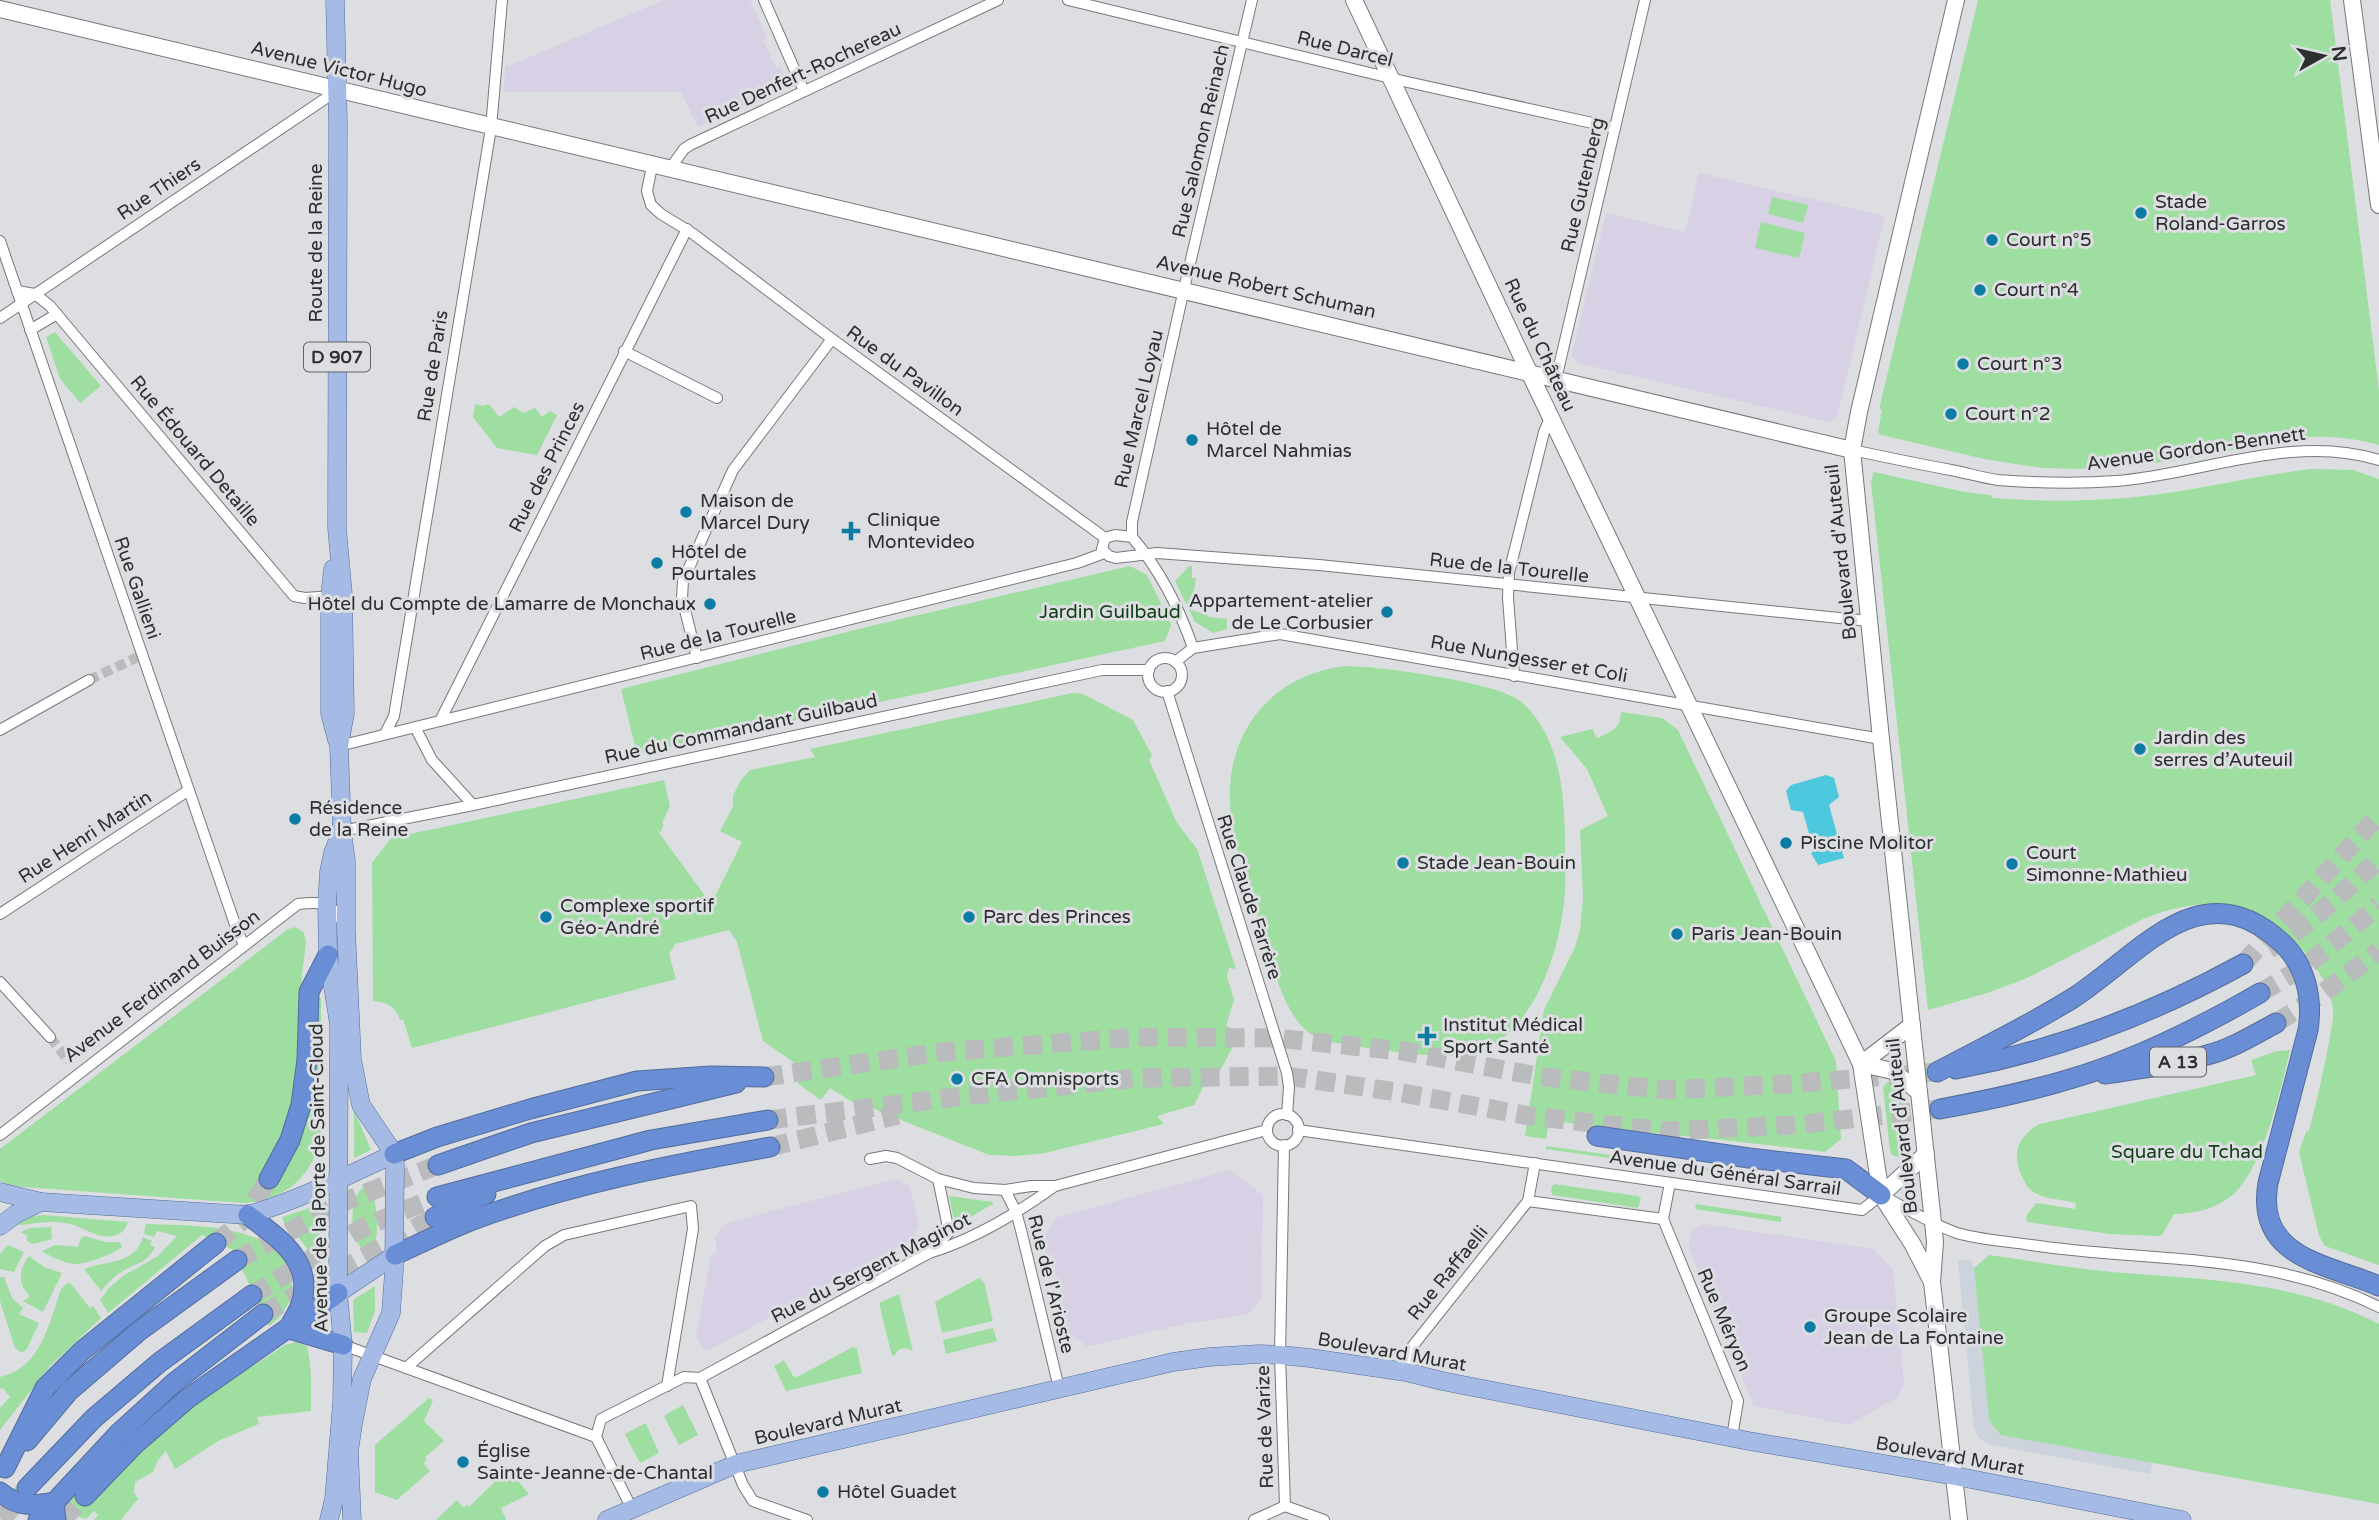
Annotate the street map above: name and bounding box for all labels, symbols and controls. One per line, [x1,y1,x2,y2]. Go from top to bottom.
street label: Rue Denfert-Rochereau [701,18,905,128]
north arrow [2288,21,2358,91]
street label: Rue Darcel [1295,26,1395,72]
street label: Avenue Victor Hugo [249,36,429,102]
street label: Rue Salomon Reinach [1168,42,1234,240]
text: N [2327,45,2351,63]
street label: Rue Gutenberg [1557,115,1609,255]
street label: Rue Thiers [113,153,205,225]
street label: Route de la Reine [305,164,327,322]
place label: Stade Roland-Garros [2155,191,2286,235]
marker: Stade Roland-Garros [2133,205,2149,221]
place label: Court n°5 [2006,229,2092,251]
marker: Court n°5 [1984,232,2000,248]
street label: Avenue Robert Schuman [1154,251,1378,323]
street label: Rue du Château [1499,275,1581,415]
place label: Court n°4 [1994,279,2079,301]
marker: Court n°4 [1972,282,1988,298]
street label: Rue de Paris [413,309,453,423]
street label: Rue du Pavillon [842,321,968,421]
street label: Rue Marcel Loyau [1110,328,1168,490]
road number: D 907 [304,342,370,372]
place label: Court n°3 [1977,353,2063,375]
marker: Court n°3 [1955,356,1971,372]
street label: Rue Édouard Detaille [126,371,264,531]
street label: Rue des Princes [505,398,589,536]
place label: Court n°2 [1965,403,2051,425]
marker: Court n°2 [1943,406,1959,422]
place label: Hôtel de Marcel Nahmias [1206,418,1352,462]
street label: Avenue Gordon-Bennett [2085,423,2307,475]
marker: Hôtel de Marcel Nahmias [1184,432,1200,448]
street label: Boulevard d'Auteuil [1821,463,1861,641]
place label: Maison de Marcel Dury [700,490,810,534]
marker: Maison de Marcel Dury [678,504,694,520]
place label: Clinique Montevideo [867,509,975,553]
marker: Clinique Montevideo [841,521,861,541]
street label: Rue Gallieni [109,534,165,642]
place label: Hôtel de Pourtales [671,541,756,585]
street label: Rue de la Tourelle [1428,549,1590,587]
marker: Hôtel de Pourtales [649,555,665,571]
place label: Appartement-atelier de Le Corbusier [1189,590,1374,634]
place label: Hôtel du Compte de Lamarre de Monchaux [308,593,696,615]
marker: Hôtel du Compte de Lamarre de Monchaux [702,596,718,612]
park label: Jardin Guilbaud [1039,601,1181,623]
marker: Appartement-atelier de Le Corbusier [1379,604,1395,620]
street label: Rue de la Tourelle [638,605,798,665]
street label: Rue Nungesser et Coli [1429,631,1629,687]
street label: Rue du Commandant Guilbaud [602,689,880,769]
place label: Jardin des serres d’Auteuil [2154,727,2293,771]
marker: Jardin des serres d’Auteuil [2132,741,2148,757]
street label: Rue Henri Martin [14,786,156,888]
place label: Résidence de la Reine [309,797,408,841]
marker: Résidence de la Reine [287,811,303,827]
street label: Rue Claude Farrère [1212,812,1286,982]
place label: Piscine Molitor [1800,832,1934,854]
marker: Piscine Molitor [1778,835,1794,851]
place label: Court Simonne-Mathieu [2026,842,2188,886]
place label: Stade Jean-Bouin [1417,852,1576,874]
marker: Stade Jean-Bouin [1395,855,1411,871]
marker: Court Simonne-Mathieu [2004,856,2020,872]
place label: Complexe sportif Géo-André [560,895,715,939]
street label: Avenue Ferdinand Buisson [60,905,264,1067]
place label: Parc des Princes [983,906,1131,928]
marker: Complexe sportif Géo-André [538,909,554,925]
marker: Parc des Princes [961,909,977,925]
place label: Paris Jean-Bouin [1691,923,1842,945]
marker: Paris Jean-Bouin [1669,926,1685,942]
place label: Institut Médical Sport Santé [1443,1014,1583,1058]
street label: Avenue de la Porte de Saint-Cloud [305,1023,333,1333]
marker: Institut Médical Sport Santé [1417,1026,1437,1046]
street label: Boulevard d'Auteuil [1882,1037,1922,1215]
road number: A 13 [2150,1048,2206,1077]
place label: CFA Omnisports [971,1068,1119,1090]
marker: CFA Omnisports [949,1071,965,1087]
park label: Square du Tchad [2111,1141,2263,1163]
street label: Avenue du Général Sarrail [1608,1146,1842,1200]
street label: Rue du Sergent Maginot [768,1208,974,1328]
street label: Rue de l'Arioste [1023,1212,1079,1356]
street label: Rue Raffaelli [1403,1221,1493,1325]
street label: Rue Méryon [1692,1265,1756,1375]
place label: Groupe Scolaire Jean de La Fontaine [1824,1305,2004,1349]
marker: Groupe Scolaire Jean de La Fontaine [1802,1319,1818,1335]
street label: Boulevard Murat [1316,1328,1468,1376]
street label: Rue de Varize [1252,1365,1278,1489]
street label: Boulevard Murat [752,1394,904,1450]
street label: Boulevard Murat [1874,1432,2026,1480]
place label: Église Sainte-Jeanne-de-Chantal [477,1440,713,1484]
marker: Église Sainte-Jeanne-de-Chantal [455,1454,471,1470]
place label: Hôtel Guadet [837,1481,957,1503]
marker: Hôtel Guadet [815,1484,831,1500]

